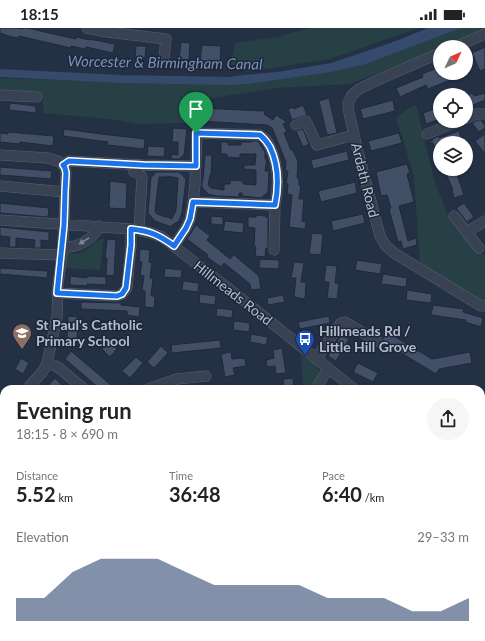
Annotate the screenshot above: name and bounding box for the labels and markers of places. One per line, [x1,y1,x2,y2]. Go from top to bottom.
pin [179,92,213,133]
place label: St Paul's Catholic Primary School [36,316,143,349]
school or university icon: St Paul's Catholic Primary School [11,322,33,350]
place label: Hillmeads Rd / Little Hill Grove [319,322,417,355]
bus stop icon: Hillmeads Rd / Little Hill Grove [294,328,316,356]

